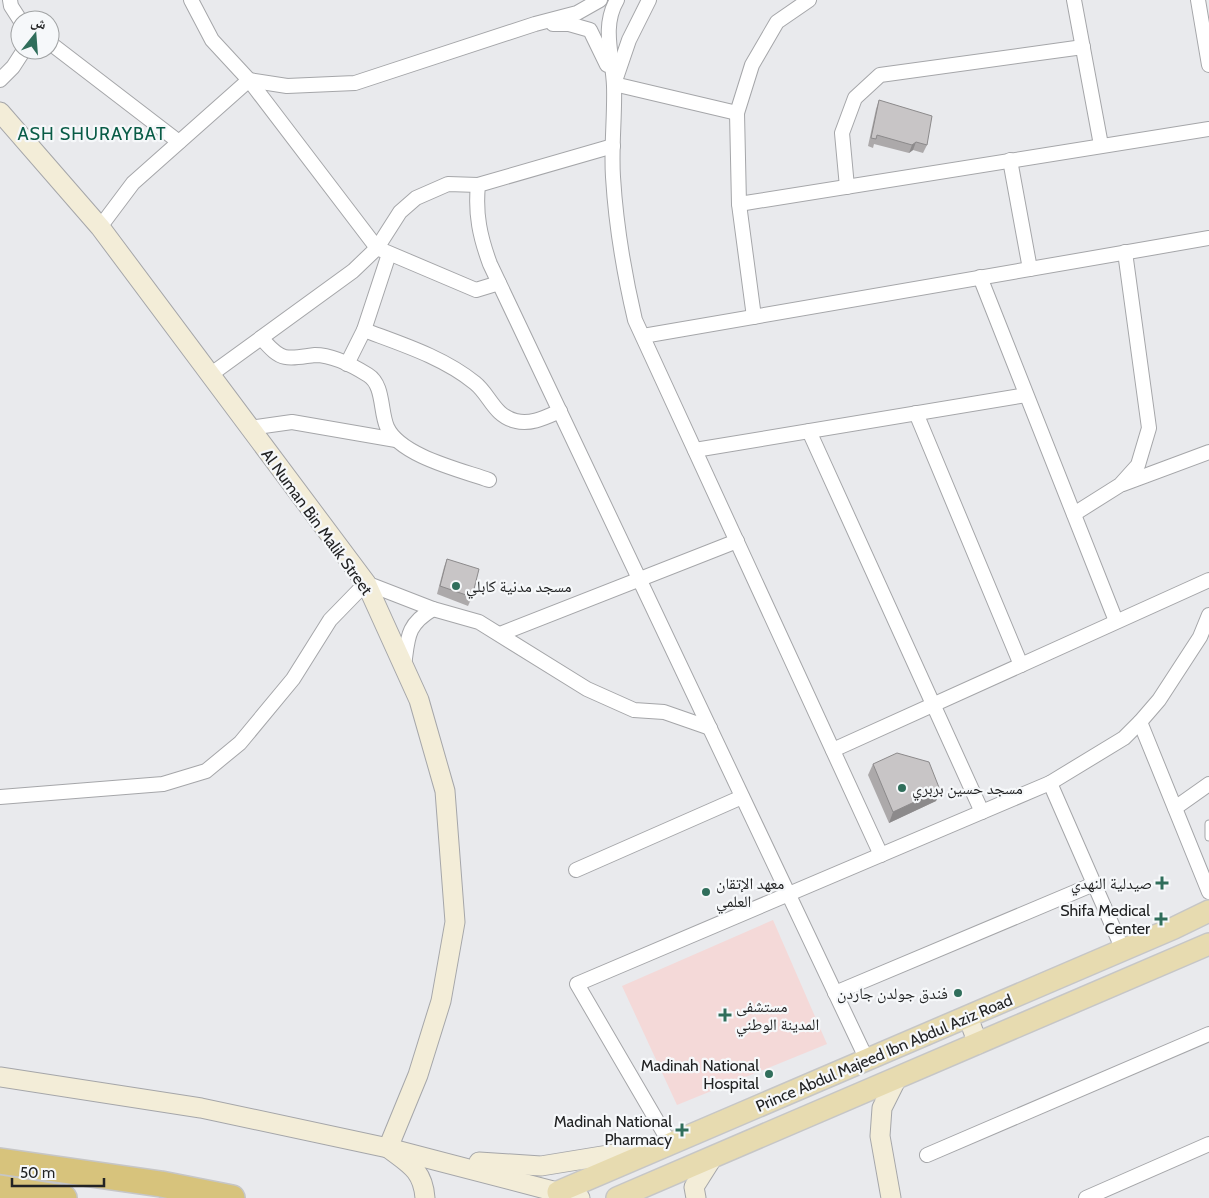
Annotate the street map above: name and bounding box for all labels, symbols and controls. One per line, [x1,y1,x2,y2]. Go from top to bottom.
north arrow [10,10,60,60]
text: ش [29,12,49,33]
district label: ASH SHURAYBAT [17,123,167,145]
street label: Al Numan Bin Malik Street [258,445,377,599]
place label: مسجد مدنية كابلي [466,577,572,599]
marker: مسجد مدنية كابلي [450,580,462,592]
place label: مسجد حسين بربري [912,779,1023,801]
marker: مسجد حسين بربري [896,782,908,794]
place label: معهد الإتقان العلمي [716,874,784,914]
place label: صيدلية النهدي [1071,874,1152,896]
marker: صيدلية النهدي [1156,877,1168,889]
marker: معهد الإتقان العلمي [700,886,712,898]
place label: Shifa Medical Center [1060,901,1151,938]
marker: Shifa Medical Center [1154,912,1168,926]
place label: فندق جولدن جاردن [837,984,948,1004]
marker: فندق جولدن جاردن [952,987,964,999]
street label: Prince Abdul Majeed Ibn Abdul Aziz Road [753,990,1015,1116]
place label: مستشفى المدينة الوطني [736,997,819,1037]
marker: مستشفى المدينة الوطني [718,1008,732,1022]
place label: Madinah National Hospital [641,1056,759,1093]
marker: Madinah National Hospital [763,1068,775,1080]
place label: Madinah National Pharmacy [554,1112,672,1149]
marker: Madinah National Pharmacy [676,1124,688,1136]
scale bar [12,1156,105,1188]
text: 50 m [20,1164,55,1182]

